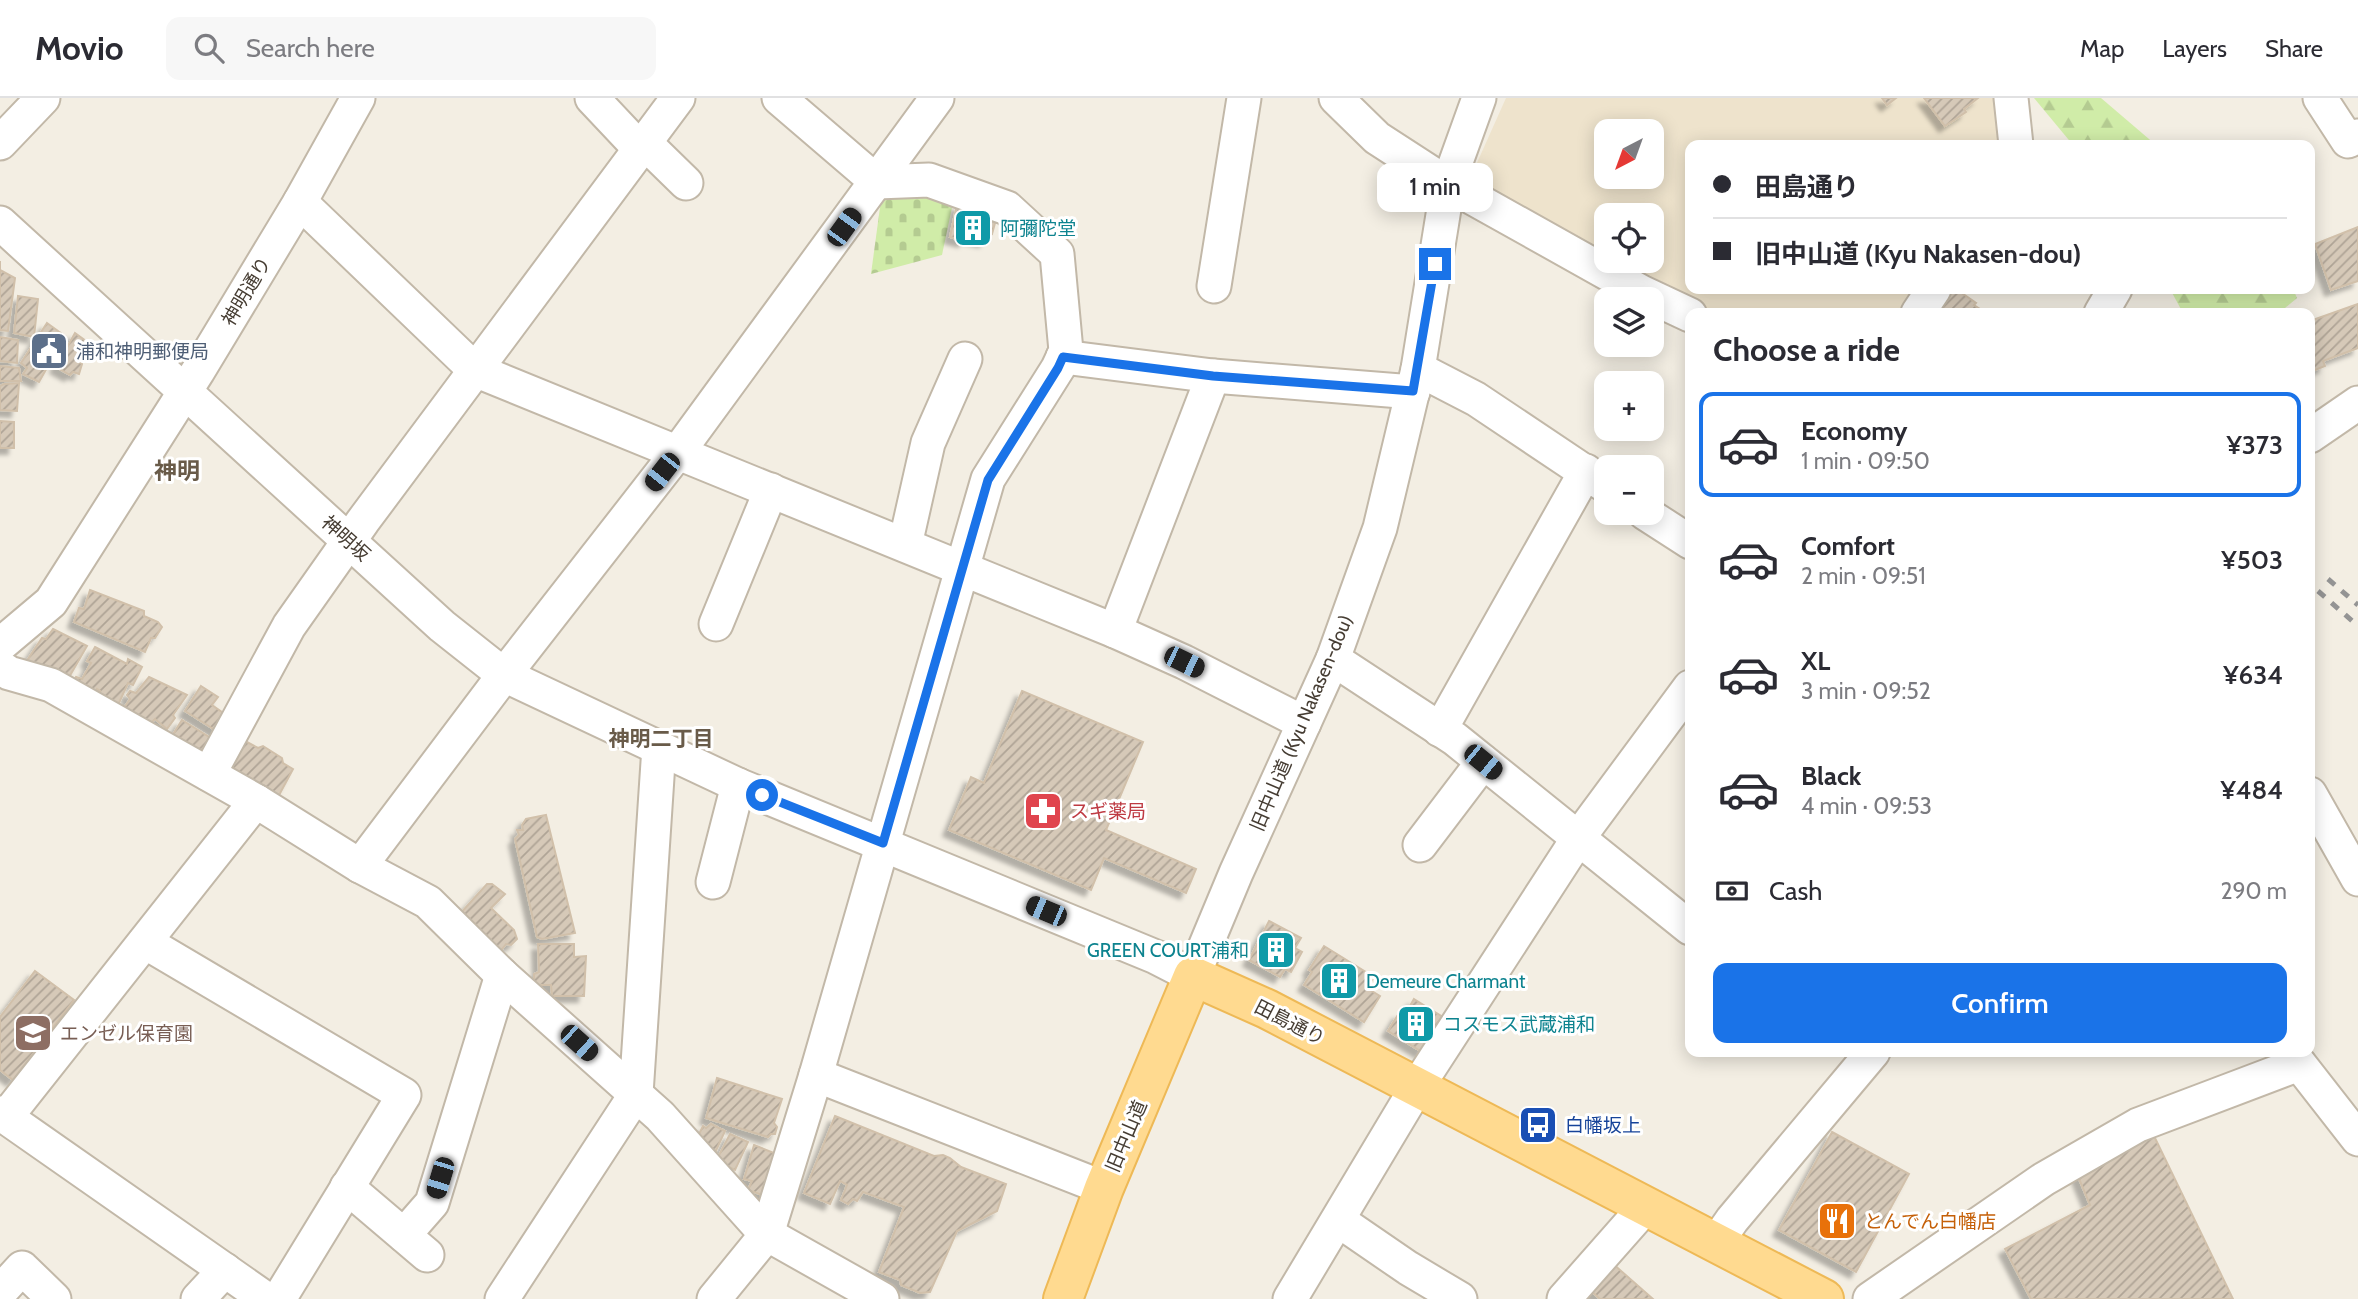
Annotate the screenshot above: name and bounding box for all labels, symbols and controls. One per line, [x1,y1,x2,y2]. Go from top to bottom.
search box [166,17,656,80]
text: Movio [35,28,124,68]
icon: search [190,29,228,67]
text: Search here [246,32,375,64]
text: Map [2080,34,2124,63]
text: Layers [2162,34,2227,63]
text: Share [2265,34,2323,63]
north arrow [1594,119,1664,189]
map controls [1594,119,1664,525]
callout: 1 min [1377,162,1493,212]
text: 田島通り [1755,171,1859,203]
text: 1 min [1409,173,1461,201]
button: locate [1594,203,1664,273]
car [824,204,865,250]
building icon: 阿彌陀堂 [952,207,994,249]
place label: 阿彌陀堂 [1000,217,1076,240]
text: 旧中山道 (Kyu Nakasen-dou) [1755,238,2081,270]
route end [1419,248,1451,280]
street label: 神明通り [217,253,276,330]
button: layers [1594,287,1664,357]
public building icon: 浦和神明郵便局 [28,330,70,372]
text: Choose a ride [1713,330,1900,369]
place label: 浦和神明郵便局 [76,340,209,363]
button: + [1594,371,1664,441]
icon: car [1717,413,1780,476]
text: Economy [1801,415,1907,447]
text: ¥373 [2226,429,2283,461]
text: 1 min · 09:50 [1801,447,1930,475]
car [641,449,684,495]
button: − [1594,455,1664,525]
district label: 神明 [154,457,200,485]
street label: 神明坂 [317,511,375,566]
icon: car [1717,528,1780,591]
text: Comfort [1801,530,1895,562]
text: ¥503 [2221,544,2283,576]
text: 2 min · 09:51 [1801,562,1926,590]
street label: 旧中山道 (Kyu Nakasen-dou) [1245,612,1358,835]
car [1161,643,1208,681]
icon: car [1717,643,1780,706]
text: XL [1801,645,1830,677]
text: ¥634 [2223,659,2283,691]
text: 3 min · 09:52 [1801,677,1931,705]
district label: 神明二丁目 [609,726,714,751]
car [1461,741,1506,783]
icon: car [1717,758,1780,821]
text: Black [1801,760,1861,792]
text: ¥484 [2220,774,2283,806]
route start [746,779,778,811]
pharmacy icon: スギ薬局 [1022,790,1064,832]
text: 4 min · 09:53 [1801,792,1932,820]
place label: スギ薬局 [1070,800,1146,823]
icon: cash [1713,872,1751,910]
text: Cash [1769,875,1822,907]
text: 290 m [2220,877,2287,905]
car [1023,893,1070,929]
building icon: GREEN COURT浦和 [1255,929,1297,971]
place label: GREEN COURT浦和 [1087,939,1249,962]
building icon: Demeure Charmant [1318,960,1360,1002]
button: Confirm [1713,963,2287,1043]
place label: Demeure Charmant [1366,970,1526,993]
street label: 田島通り [1251,995,1329,1050]
building icon: コスモス武蔵浦和 [1395,1003,1437,1045]
school or university icon: エンゼル保育園 [12,1012,54,1054]
place label: コスモス武蔵浦和 [1443,1013,1595,1036]
car [557,1021,602,1065]
place label: エンゼル保育園 [60,1022,193,1045]
street label: 旧中山道 [1101,1097,1152,1176]
bus stop icon: 白幡坂上 [1517,1104,1559,1146]
place label: 白幡坂上 [1565,1114,1641,1137]
car [424,1155,457,1201]
restaurant icon: とんでん白幡店 [1816,1200,1858,1242]
place label: とんでん白幡店 [1864,1210,1996,1233]

